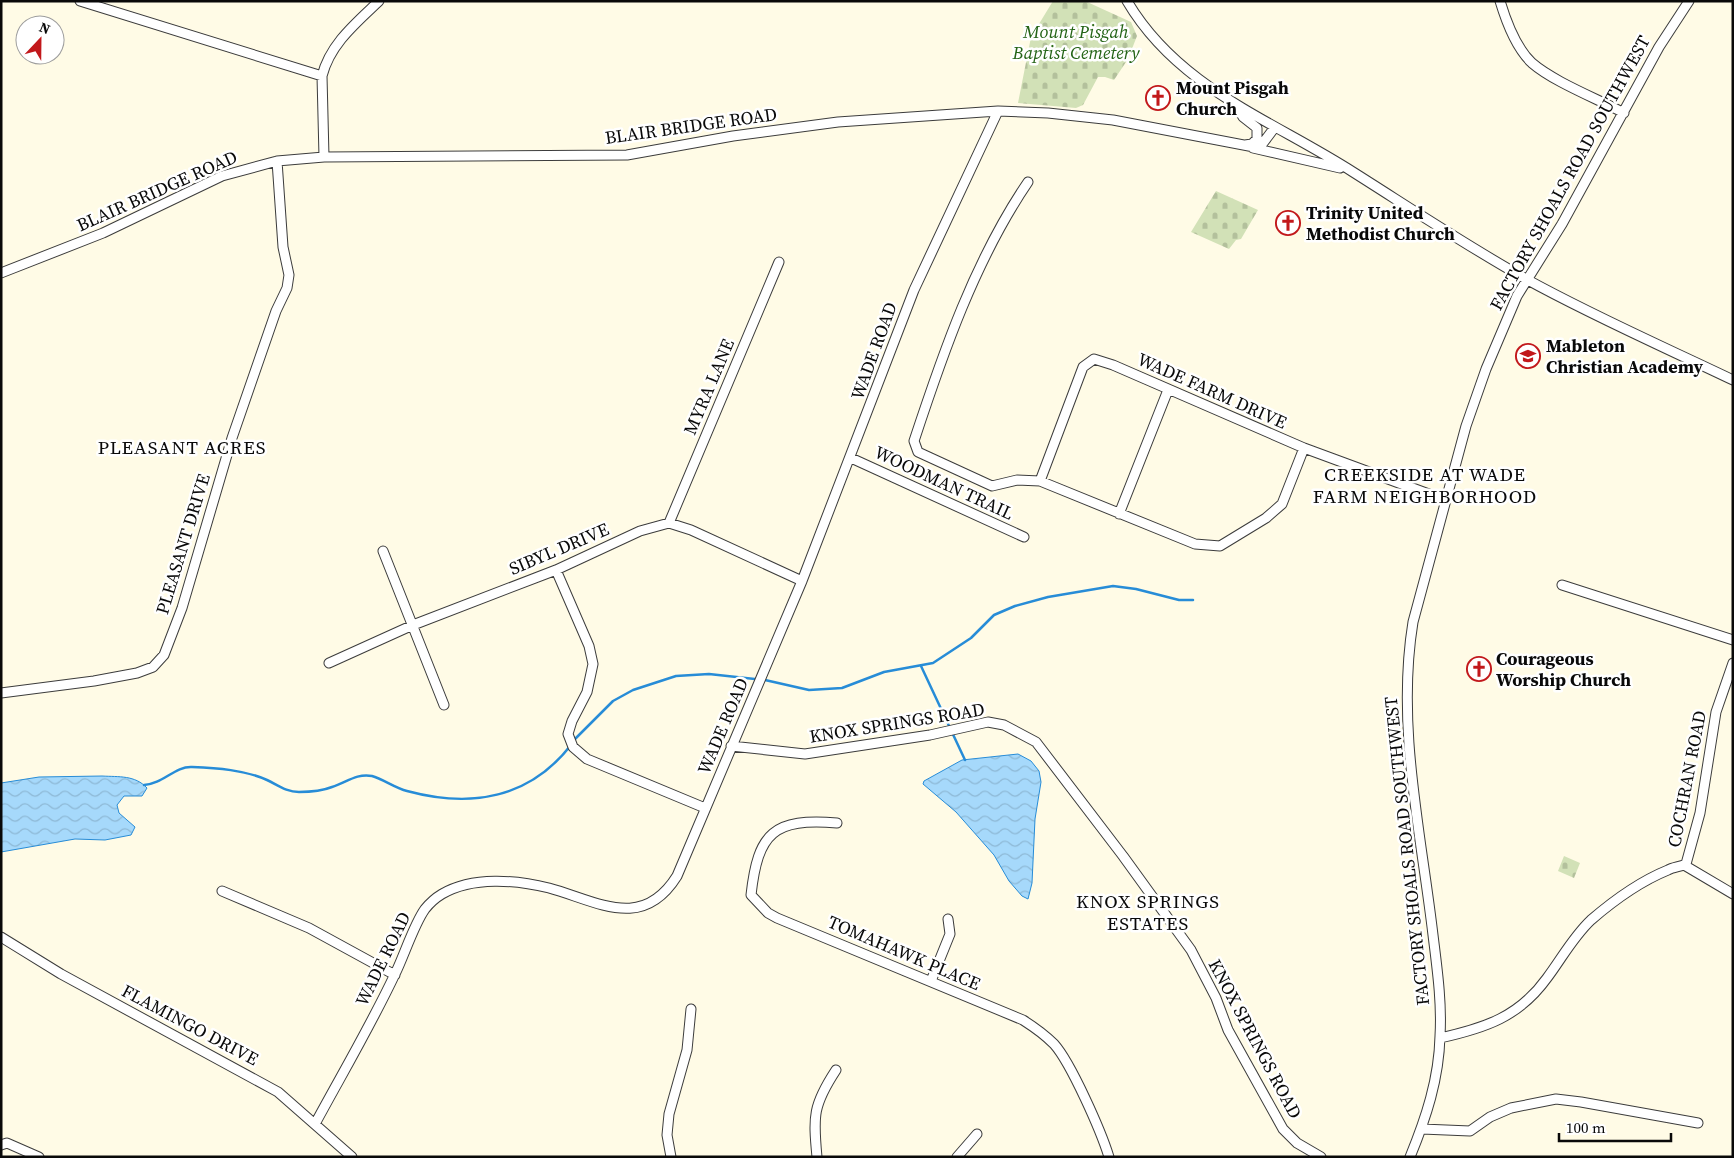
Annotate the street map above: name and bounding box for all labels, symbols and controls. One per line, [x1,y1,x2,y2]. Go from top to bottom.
north arrow [15,15,65,65]
text: N [36,17,53,39]
park label: Mount Pisgah Baptist Cemetery [1011,19,1140,65]
street label: FACTORY SHOALS ROAD SOUTHWEST [1483,31,1656,315]
place label: Mount Pisgah Church [1176,75,1289,121]
church icon: Mount Pisgah Church [1145,85,1171,111]
street label: BLAIR BRIDGE ROAD [603,101,778,150]
street label: BLAIR BRIDGE ROAD [73,144,241,237]
place label: Trinity United Methodist Church [1306,200,1455,246]
church icon: Trinity United Methodist Church [1275,210,1301,236]
street label: WADE ROAD [844,298,903,403]
place label: Mableton Christian Academy [1546,333,1703,379]
street label: MYRA LANE [677,335,740,439]
school or university icon: Mableton Christian Academy [1515,343,1541,369]
street label: WADE FARM DRIVE [1134,346,1291,435]
district label: PLEASANT ACRES [98,434,266,460]
street label: WOODMAN TRAIL [870,439,1018,526]
district label: CREEKSIDE AT WADE FARM NEIGHBORHOOD [1313,461,1537,509]
street label: PLEASANT DRIVE [149,470,216,617]
street label: SIBYL DRIVE [505,516,613,581]
place label: Courageous Worship Church [1496,646,1631,692]
church icon: Courageous Worship Church [1466,656,1492,682]
street label: WADE ROAD [691,674,754,778]
street label: FACTORY SHOALS ROAD SOUTHWEST [1378,695,1435,1007]
street label: KNOX SPRINGS ROAD [807,696,986,749]
street label: COCHRAN ROAD [1661,708,1712,849]
district label: KNOX SPRINGS ESTATES [1076,888,1220,936]
street label: WADE ROAD [349,907,416,1010]
street label: TOMAHAWK PLACE [824,909,984,996]
street label: KNOX SPRINGS ROAD [1203,955,1308,1123]
street label: FLAMINGO DRIVE [117,978,263,1071]
scale bar [1559,1110,1672,1142]
text: 100 m [1566,1117,1606,1138]

